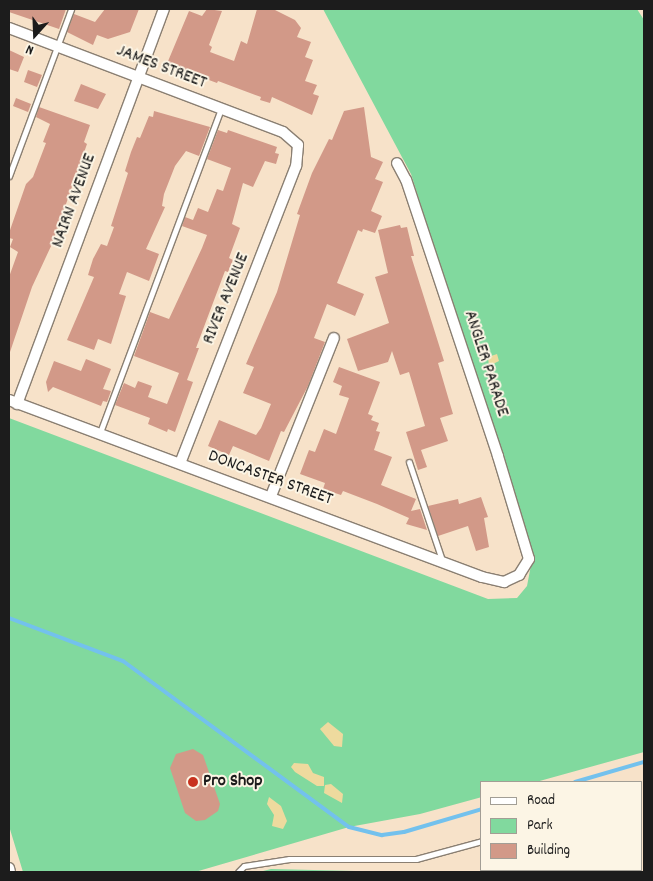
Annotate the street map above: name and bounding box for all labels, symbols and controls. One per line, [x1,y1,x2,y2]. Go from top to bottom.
north arrow [10,10,60,60]
text: N [23,39,37,60]
street label: JAMES STREET [113,41,209,95]
street label: NAIRN AVENUE [48,151,102,251]
street label: RIVER AVENUE [199,250,255,348]
street label: ANGLER PARADE [458,308,512,420]
street label: DONCASTER STREET [205,446,335,512]
place label: Pro Shop [203,771,262,793]
marker: Pro Shop [187,776,199,788]
legend [480,781,643,871]
text: Road [527,790,555,812]
text: Park [527,815,553,837]
text: Building [527,840,570,862]

